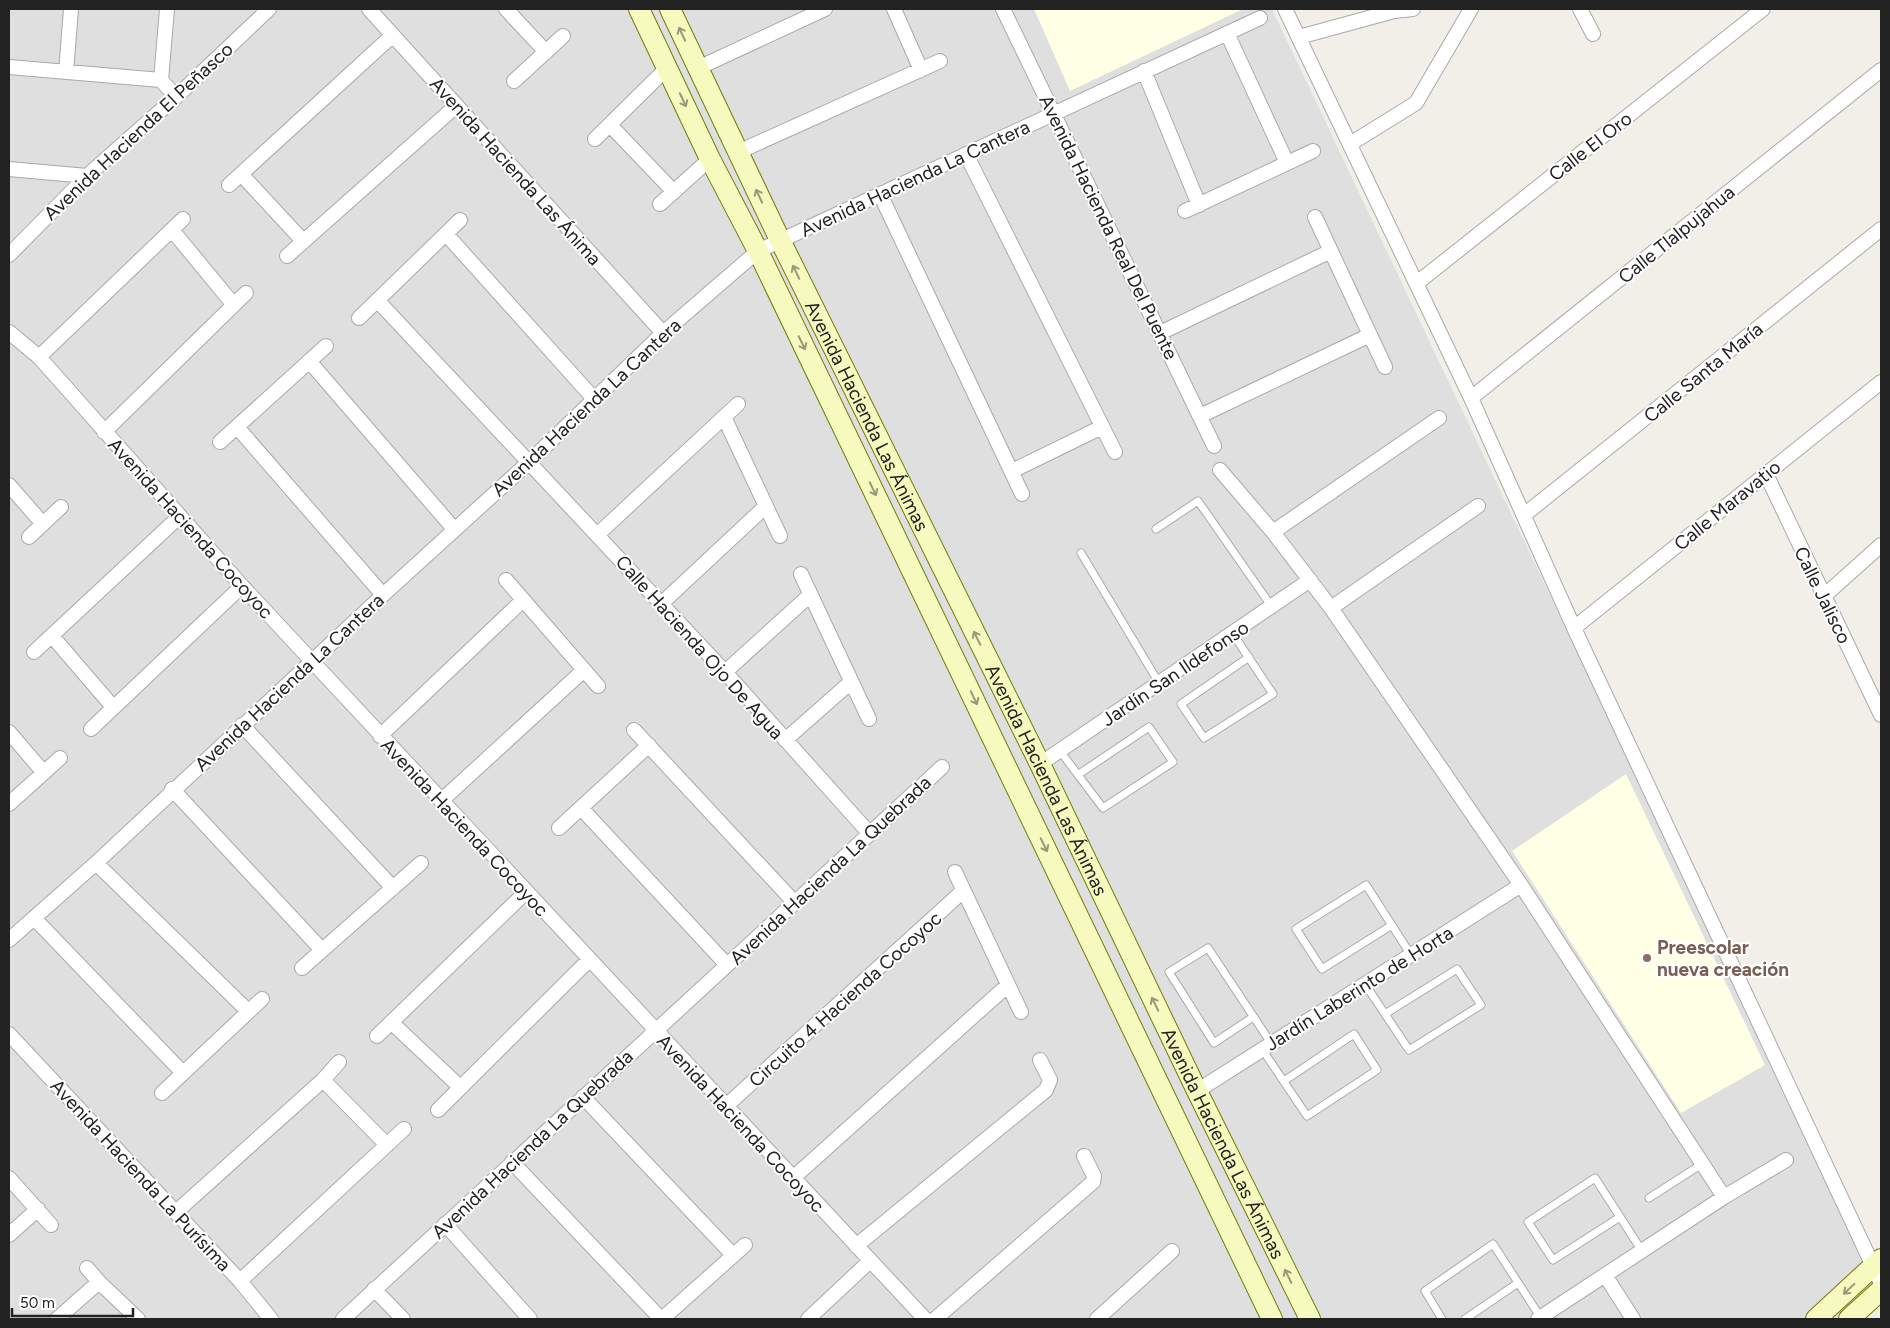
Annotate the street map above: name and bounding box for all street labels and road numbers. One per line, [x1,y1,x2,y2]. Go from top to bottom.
street label: Avenida Hacienda El Peñasco [39,38,238,225]
street label: Avenida Hacienda Las Ánima [425,73,606,270]
street label: Avenida Hacienda Real Del Puente [1034,91,1183,363]
street label: Calle El Oro [1544,107,1636,186]
street label: Avenida Hacienda La Cantera [797,115,1033,242]
street label: Calle Tlalpujahua [1614,180,1739,288]
street label: Avenida Hacienda Las Ánimas [800,297,934,535]
street label: Avenida Hacienda La Cantera [487,314,686,501]
street label: Calle Santa María [1639,317,1768,427]
street label: Avenida Hacienda Cocoyoc [103,433,278,623]
street label: Calle Maravatio [1669,455,1785,555]
street label: Calle Jalisco [1789,543,1856,647]
street label: Calle Hacienda Ojo De Agua [611,551,788,744]
street label: Avenida Hacienda La Cantera [190,589,389,776]
street label: Jardín San Ildefonso [1097,616,1253,731]
street label: Avenida Hacienda Las Ánimas [980,661,1112,899]
street label: Avenida Hacienda Cocoyoc [376,733,553,921]
street label: Avenida Hacienda La Quebrada [725,771,936,970]
street label: Circuito 4 Hacienda Cocoyoc [744,907,946,1092]
street label: Jardín Laberinto de Horta [1261,921,1457,1056]
street label: Avenida Hacienda Las Ánimas [1156,1024,1289,1263]
street label: Avenida Hacienda Cocoyoc [652,1029,829,1217]
street label: Avenida Hacienda La Quebrada [427,1045,638,1244]
street label: Avenida Hacienda La Purísima [46,1075,236,1276]

